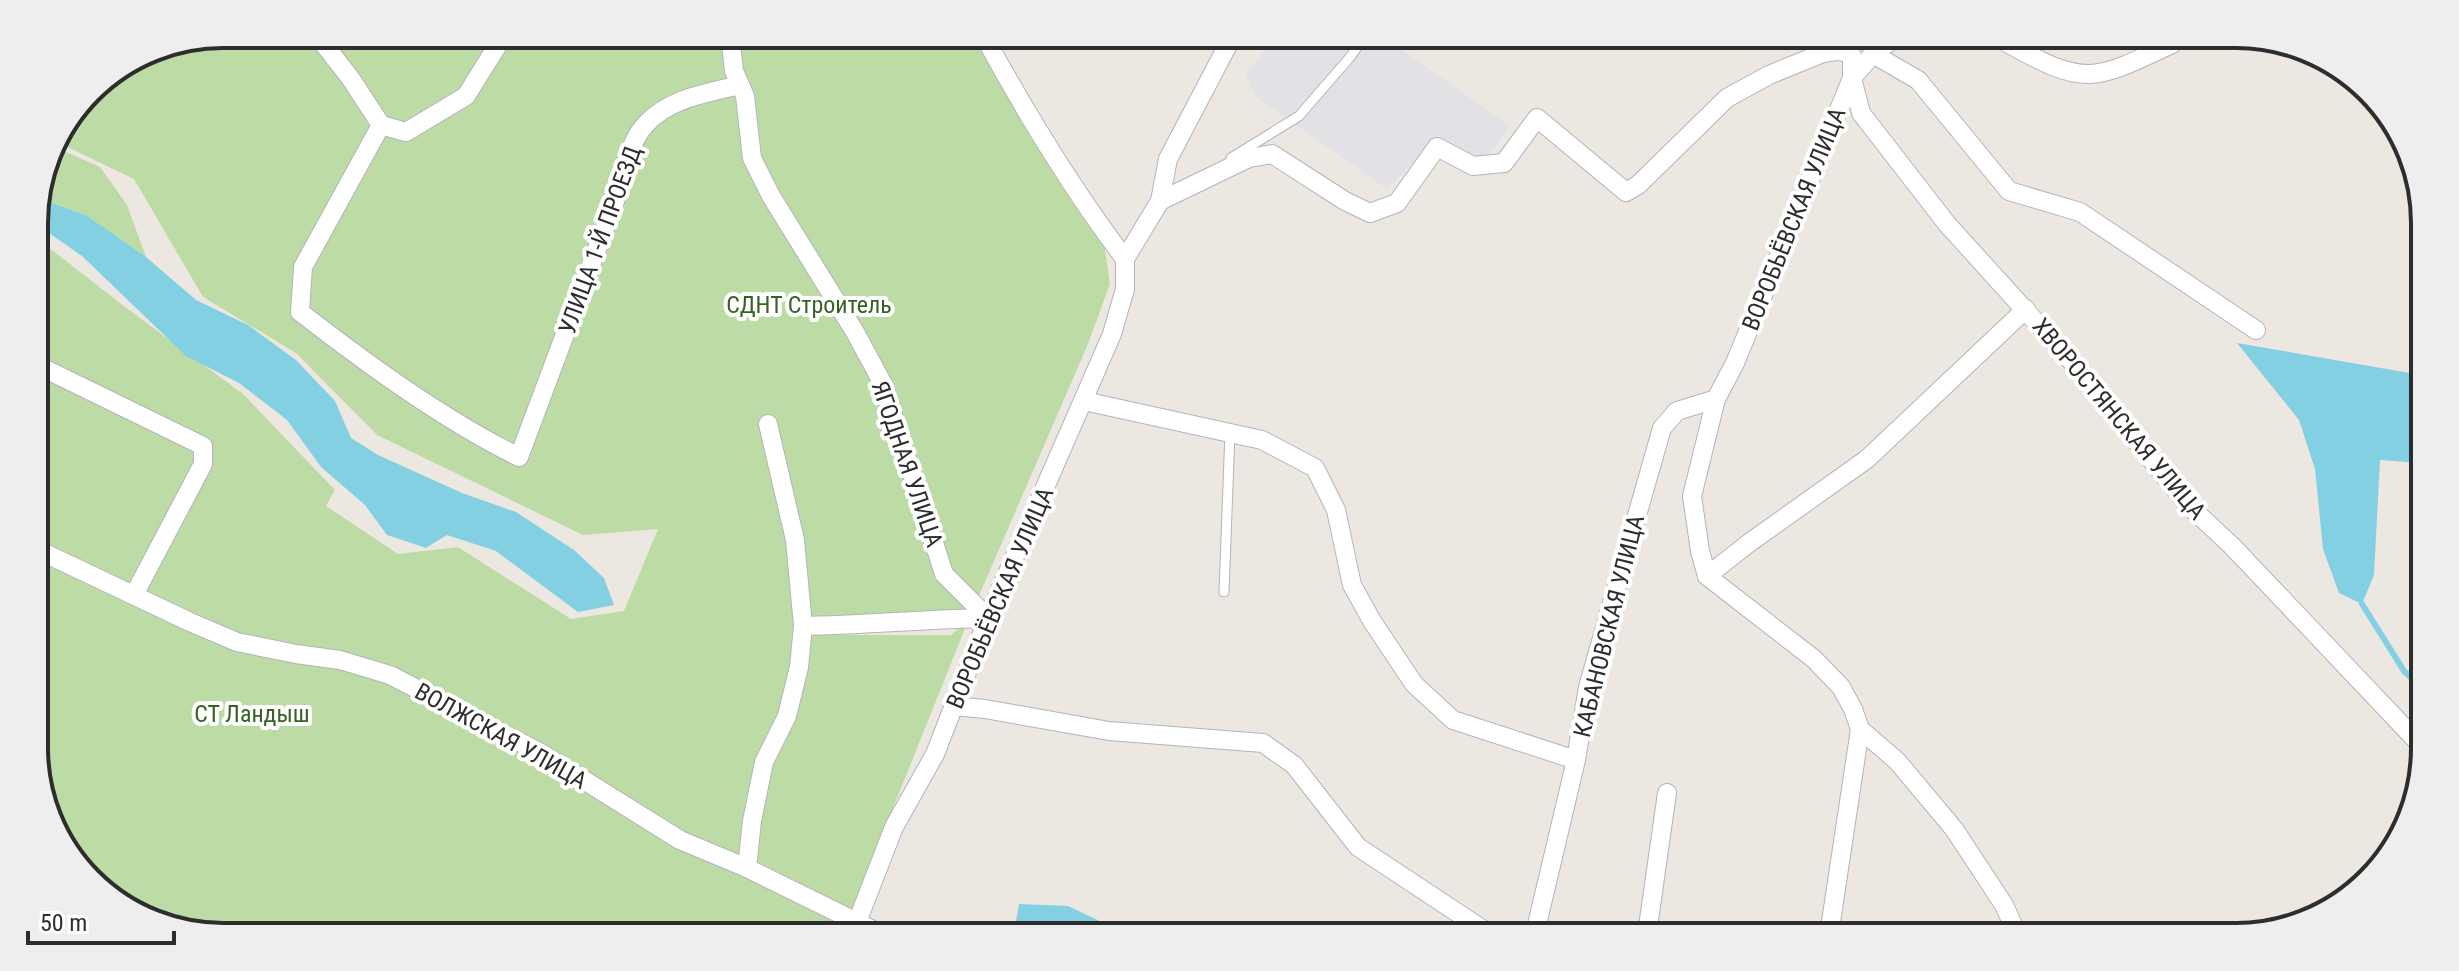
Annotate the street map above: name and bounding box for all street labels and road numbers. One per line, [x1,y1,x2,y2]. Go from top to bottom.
street label: ВОРОБЬЁВСКАЯ УЛИЦА [1736,103,1852,335]
street label: УЛИЦА 1-Й ПРОЕЗД [553,142,647,338]
street label: ХВОРОСТЯНСКАЯ УЛИЦА [2027,313,2211,525]
street label: ЯГОДНАЯ УЛИЦА [865,377,949,551]
street label: ВОРОБЬЁВСКАЯ УЛИЦА [941,483,1059,713]
street label: КАБАНОВСКАЯ УЛИЦА [1568,512,1650,740]
street label: ВОЛЖСКАЯ УЛИЦА [410,677,592,795]

